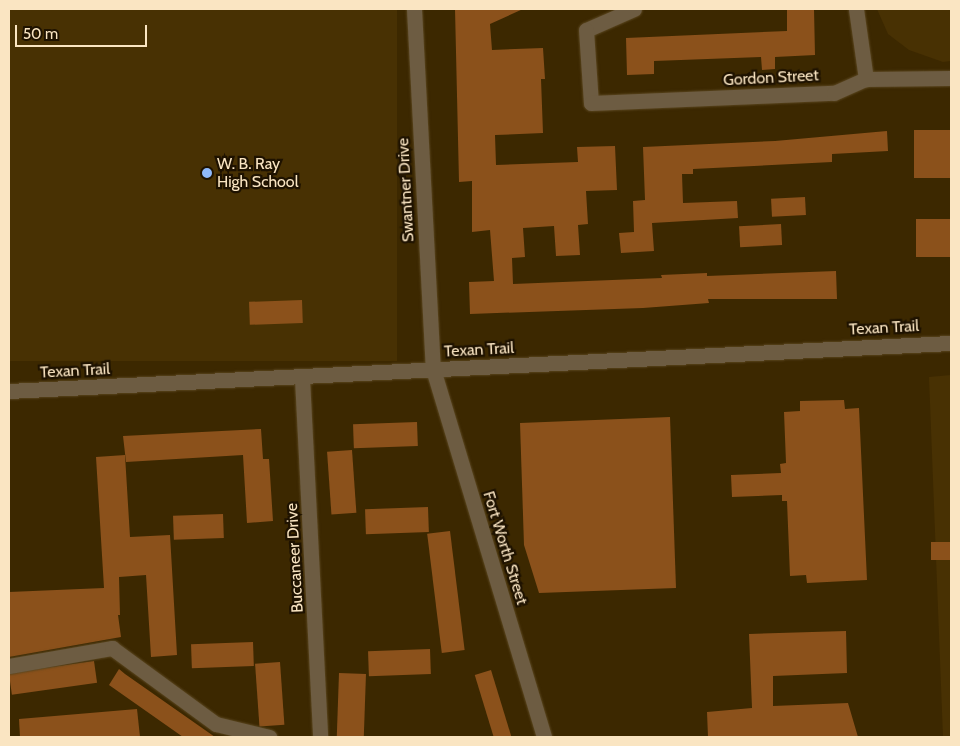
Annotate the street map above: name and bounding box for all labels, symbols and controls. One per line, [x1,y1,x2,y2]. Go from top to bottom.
scale bar [18,15,150,47]
text: 50 m [23,25,58,43]
street label: Gordon Street [723,66,819,90]
street label: Swantner Drive [394,137,418,243]
place label: W. B. Ray High School [217,154,298,192]
marker: W. B. Ray High School [201,167,213,179]
street label: Texan Trail [849,317,919,339]
street label: Texan Trail [444,339,514,361]
street label: Texan Trail [40,360,110,382]
street label: Fort Worth Street [479,489,531,607]
street label: Buccaneer Drive [283,503,307,613]

